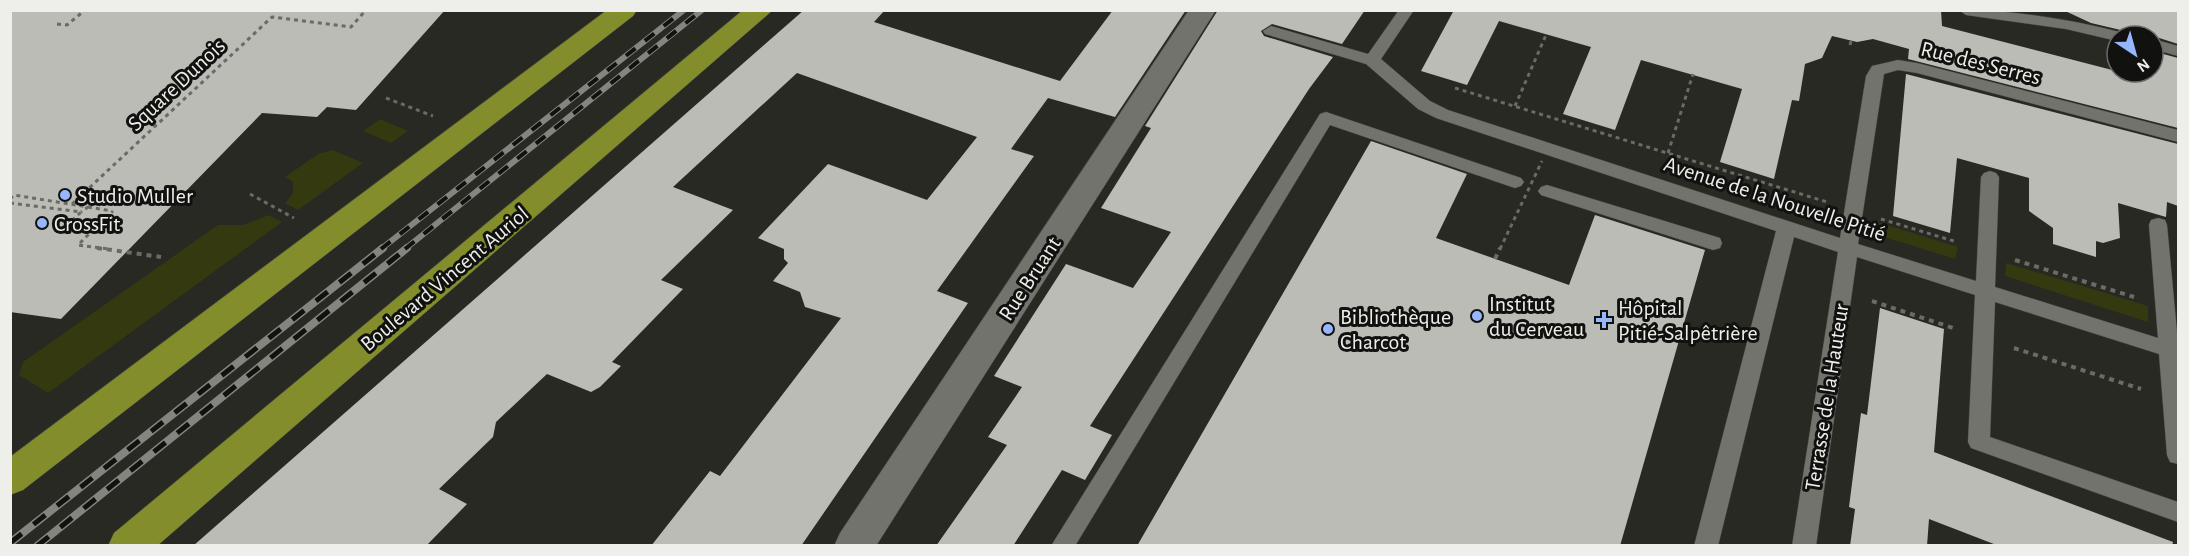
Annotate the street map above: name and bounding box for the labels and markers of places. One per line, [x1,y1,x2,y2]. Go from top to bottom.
place label: Studio Muller [77,185,193,207]
marker: Studio Muller [58,188,72,202]
place label: CrossFit [54,213,120,235]
marker: CrossFit [35,216,49,230]
place label: Institut du Cerveau [1489,293,1584,340]
place label: Hôpital Pitié-Salpêtrière [1618,297,1758,344]
place label: Bibliothèque Charcot [1340,306,1451,353]
marker: Institut du Cerveau [1470,309,1484,323]
marker: Hôpital Pitié-Salpêtrière [1595,311,1613,329]
marker: Bibliothèque Charcot [1321,322,1335,336]

